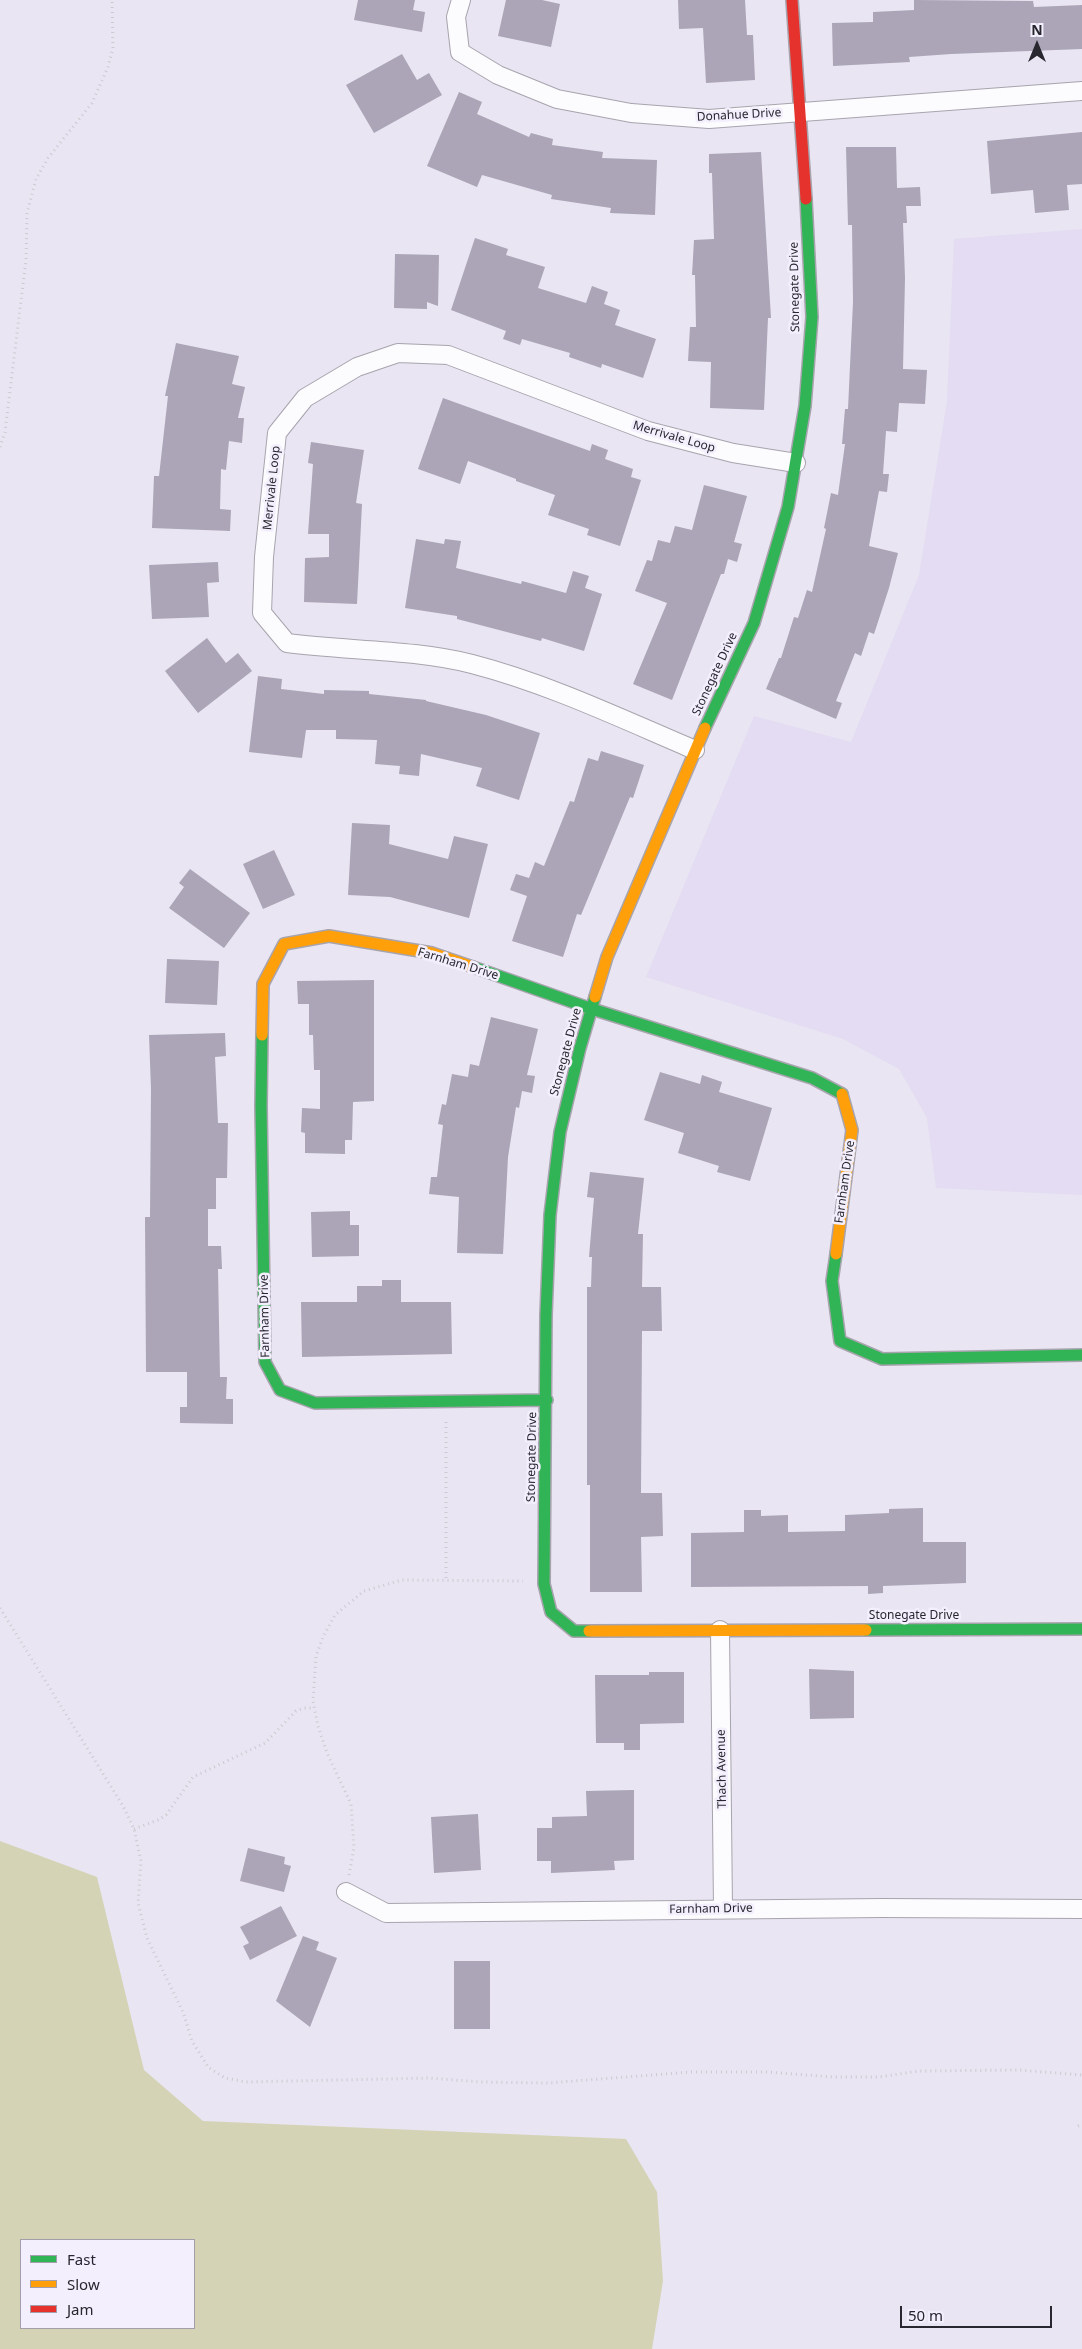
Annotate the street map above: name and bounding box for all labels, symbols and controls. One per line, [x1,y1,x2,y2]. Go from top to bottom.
north arrow [1012,20,1062,70]
text: N [1031,20,1043,39]
street label: Donahue Drive [696,106,782,124]
street label: Stonegate Drive [787,242,803,332]
street label: Merrivale Loop [631,418,717,456]
street label: Merrivale Loop [260,445,284,531]
street label: Stonegate Drive [689,630,741,718]
street label: Farnham Drive [416,945,500,983]
street label: Stonegate Drive [547,1006,585,1098]
street label: Farnham Drive [832,1140,858,1224]
street label: Farnham Drive [257,1274,273,1358]
street label: Stonegate Drive [524,1412,540,1502]
street label: Stonegate Drive [869,1609,959,1623]
street label: Thach Avenue [714,1729,730,1809]
street label: Farnham Drive [669,1901,753,1917]
legend [20,2239,195,2329]
text: Fast [67,2249,96,2269]
text: Slow [67,2274,100,2294]
scale bar [902,2296,1054,2328]
text: Jam [67,2299,94,2319]
text: 50 m [908,2305,943,2325]

